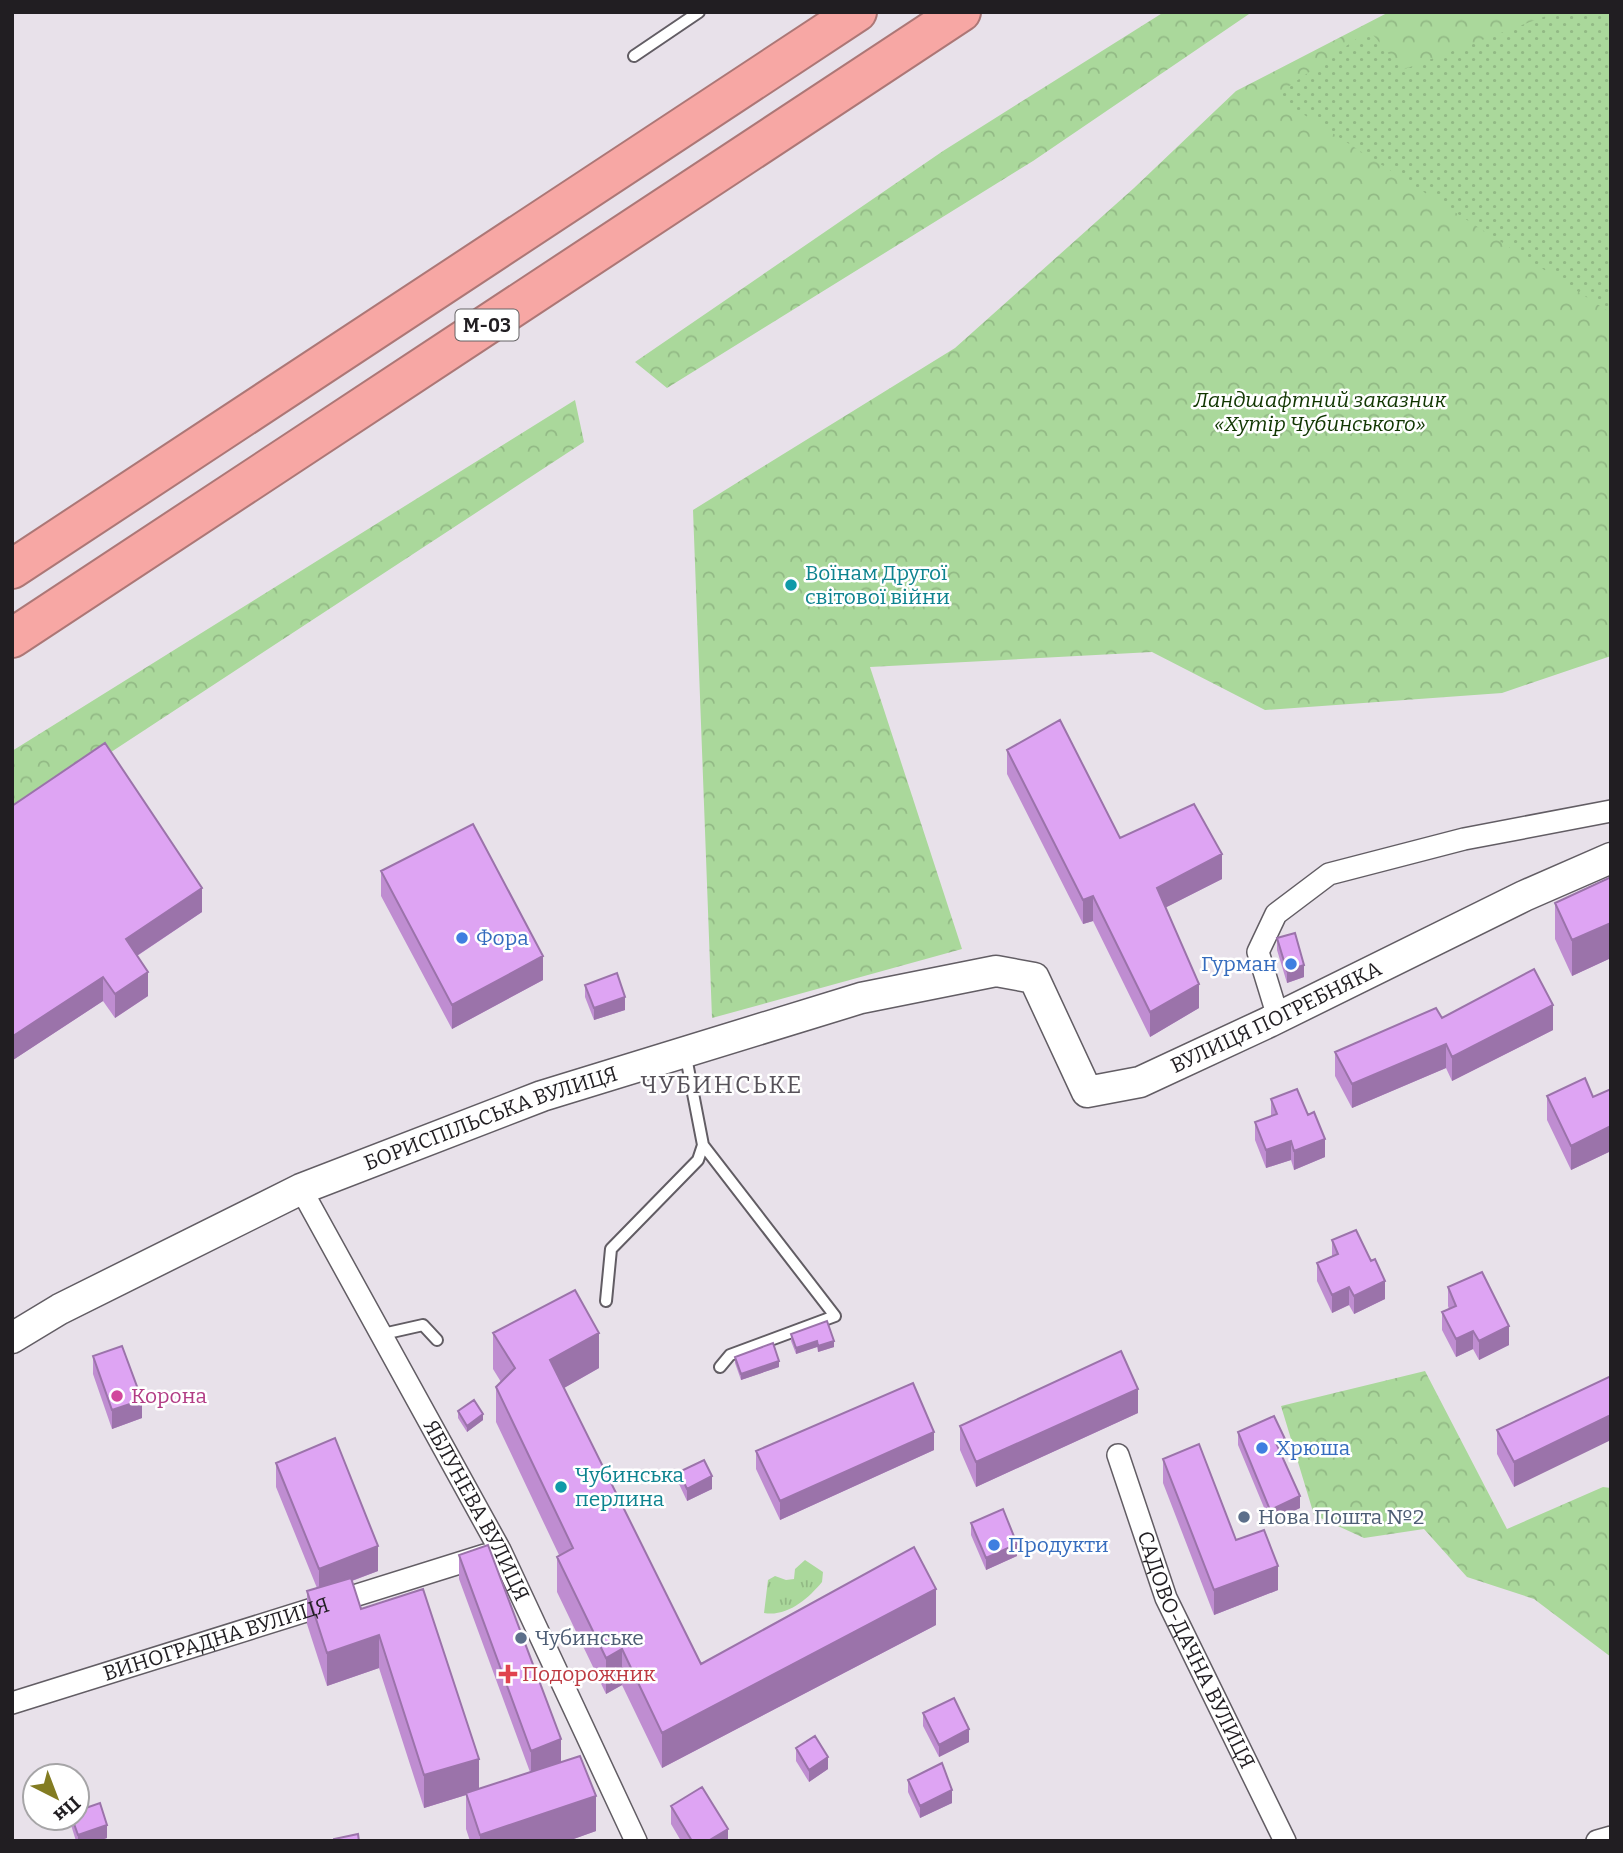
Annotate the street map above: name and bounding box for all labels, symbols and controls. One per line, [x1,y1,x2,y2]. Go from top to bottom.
road number: М-03 [456,310,518,340]
park label: Ландшафтний заказник «Хутір Чубинського» [1193,387,1447,437]
place label: Воїнам Другої світової війни [805,560,950,610]
marker: Воїнам Другої світової війни [783,577,799,593]
place label: Фора [476,925,529,951]
marker: Фора [454,930,470,946]
place label: Гурман [1201,951,1277,977]
street label: ВУЛИЦЯ ПОГРЕБНЯКА [1167,955,1386,1079]
marker: Гурман [1283,956,1299,972]
street label: БОРИСПІЛЬСЬКА ВУЛИЦЯ [360,1061,621,1176]
district label: ЧУБИНСЬКЕ [641,1071,803,1099]
place label: Корона [131,1383,208,1409]
marker: Корона [109,1388,125,1404]
street label: ЯБЛУНЕВА ВУЛИЦЯ [418,1415,535,1605]
place label: Хрюша [1276,1435,1351,1461]
marker: Хрюша [1254,1440,1270,1456]
place label: Чубинська перлина [575,1462,684,1512]
marker: Чубинська перлина [553,1479,569,1495]
place label: Нова Пошта №2 [1258,1504,1424,1530]
marker: Нова Пошта №2 [1236,1509,1252,1525]
street label: САДОВО-ДАЧНА ВУЛИЦЯ [1131,1528,1260,1773]
place label: Продукти [1008,1532,1109,1558]
marker: Продукти [986,1537,1002,1553]
street label: ВИНОГРАДНА ВУЛИЦЯ [100,1592,332,1687]
place label: Чубинське [535,1625,644,1651]
marker: Чубинське [513,1630,529,1646]
place label: Подорожник [522,1661,656,1687]
marker: Подорожник [500,1666,516,1682]
north arrow [21,1762,91,1832]
text: Пн [49,1792,85,1827]

